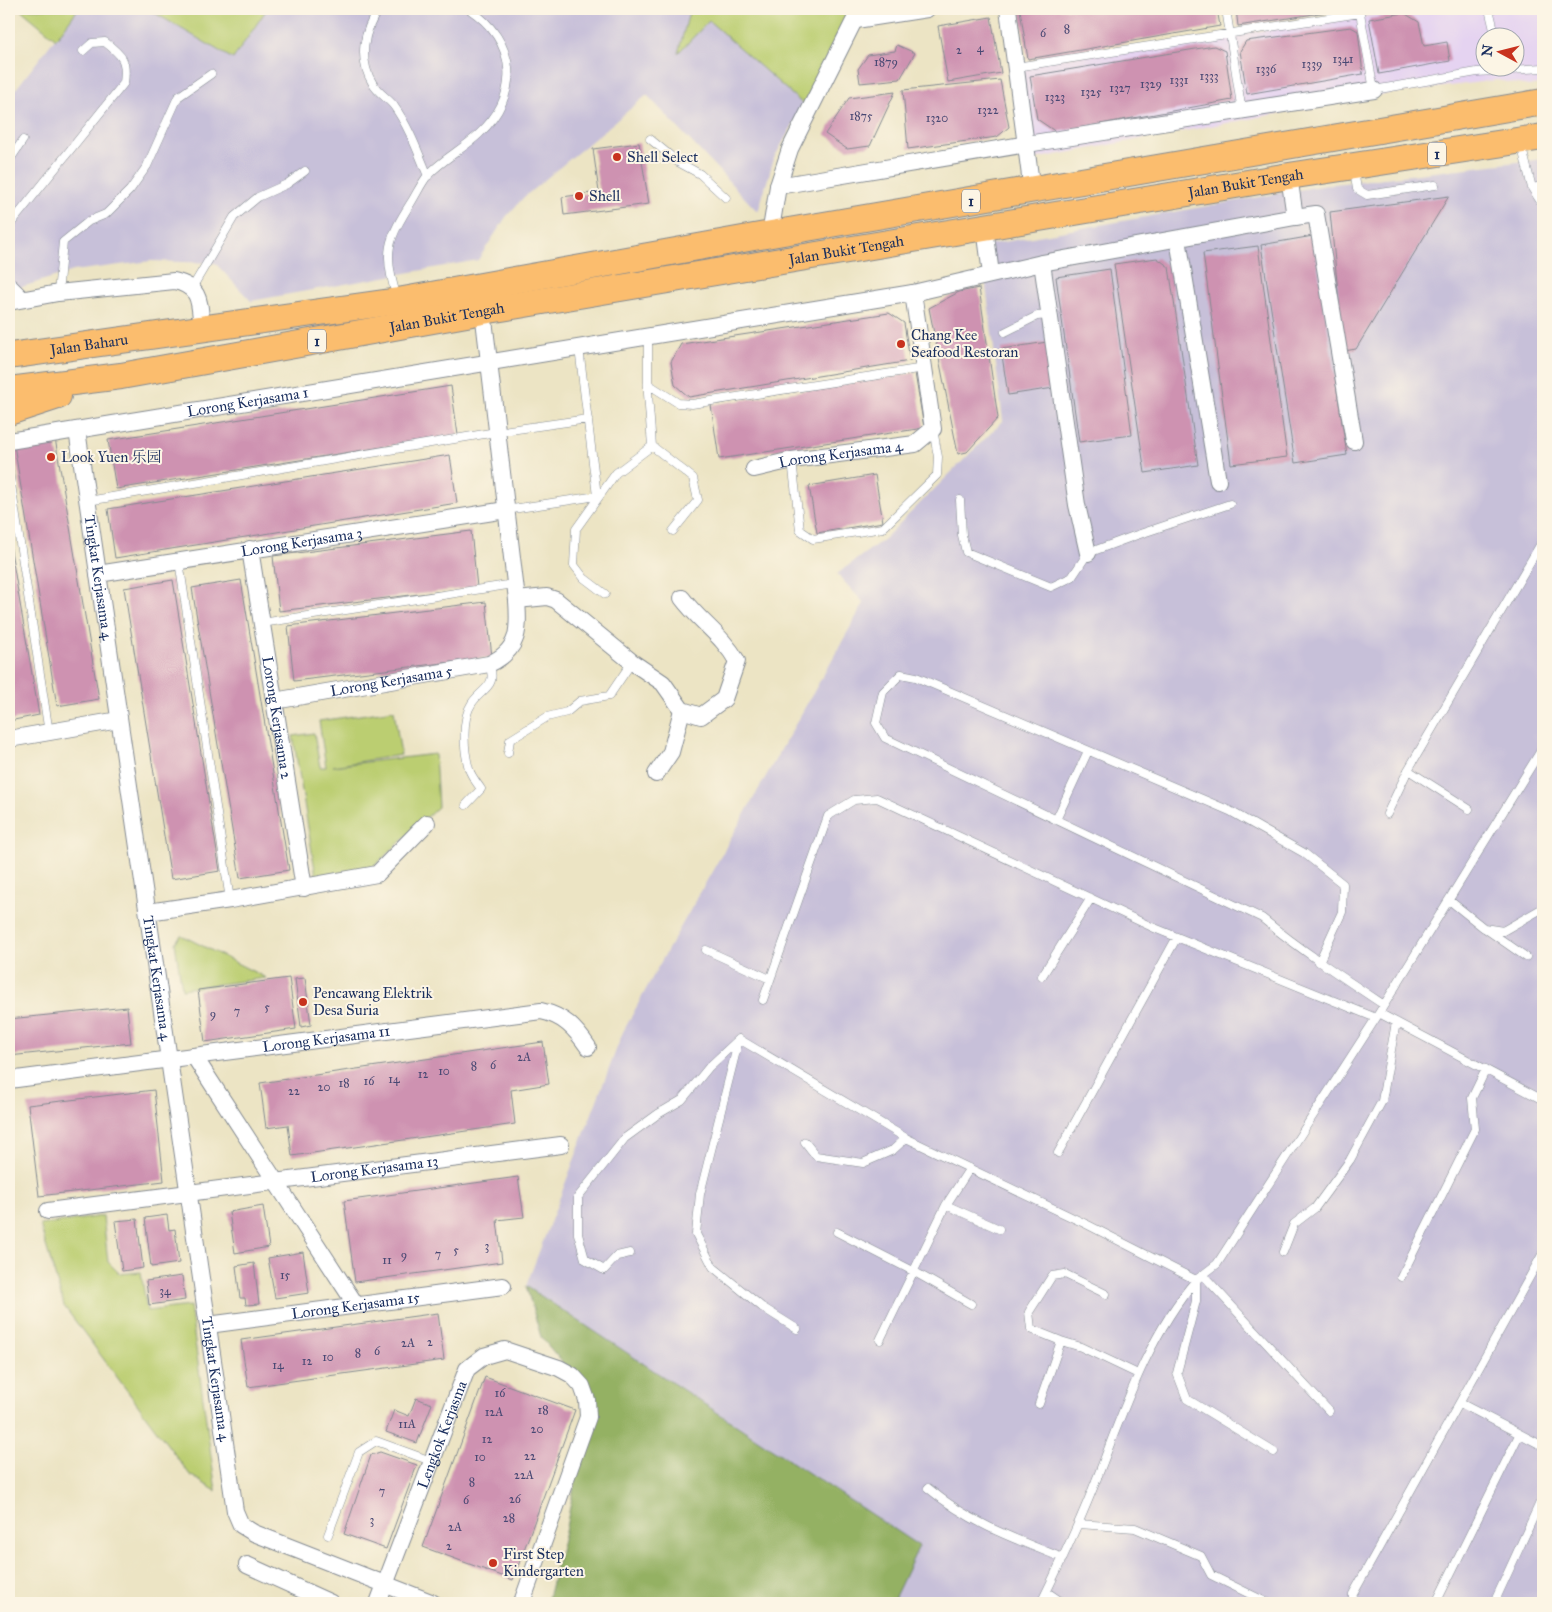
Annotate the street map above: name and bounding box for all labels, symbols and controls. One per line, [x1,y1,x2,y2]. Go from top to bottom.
house number: 8 [1064,22,1070,36]
house number: 6 [1040,26,1047,40]
north arrow [1474,28,1524,78]
house number: 4 [977,41,984,55]
house number: 2 [956,43,962,57]
text: N [1478,43,1497,57]
house number: 1341 [1333,52,1354,66]
house number: 1879 [874,55,898,69]
house number: 1339 [1302,57,1322,71]
house number: 1336 [1256,62,1277,76]
house number: 1333 [1199,69,1219,83]
house number: 1331 [1169,73,1189,87]
house number: 1329 [1140,77,1162,91]
house number: 1327 [1109,81,1131,95]
house number: 1325 [1081,85,1102,99]
house number: 1323 [1045,90,1065,104]
house number: 1322 [977,103,999,117]
house number: 1875 [849,109,873,123]
house number: 1320 [926,111,948,125]
road number: 1 [1428,142,1446,166]
place label: Shell Select [627,148,699,166]
marker: Shell Select [611,151,623,163]
street label: Jalan Bukit Tengah [1185,165,1305,203]
place label: Shell [589,187,621,205]
marker: Shell [573,190,585,202]
road number: 1 [962,190,980,212]
street label: Jalan Bukit Tengah [785,232,906,270]
street label: Jalan Bukit Tengah [386,298,506,338]
place label: Chang Kee Seafood Restoran [911,326,1018,361]
street label: Jalan Baharu [47,330,129,360]
road number: 1 [308,330,326,352]
marker: Chang Kee Seafood Restoran [895,338,907,350]
street label: Lorong Kerjasama 1 [186,383,310,421]
street label: Lorong Kerjasama 4 [777,437,904,472]
place label: Look Yuen 乐园 [61,448,162,466]
marker: Look Yuen 乐园 [45,451,57,463]
street label: Tingkat Kerjasama 4 [81,514,117,642]
street label: Lorong Kerjasama 3 [240,524,364,560]
street label: Lorong Kerjasama 2 [258,655,296,781]
street label: Lorong Kerjasama 5 [329,661,454,700]
street label: Tingkat Kerjasama 4 [139,914,175,1043]
place label: Pencawang Elektrik Desa Suria [313,984,433,1019]
marker: Pencawang Elektrik Desa Suria [297,996,309,1008]
house number: 5 [264,1000,270,1014]
house number: 7 [234,1004,240,1018]
house number: 9 [210,1007,216,1021]
street label: Lorong Kerjasama 11 [261,1022,391,1056]
house number: 2A [517,1050,531,1064]
house number: 6 [490,1058,497,1072]
house number: 8 [471,1059,477,1073]
house number: 10 [438,1064,450,1078]
house number: 12 [418,1067,428,1081]
house number: 14 [388,1072,400,1086]
house number: 16 [364,1074,375,1088]
house number: 18 [338,1076,350,1090]
house number: 20 [318,1080,330,1094]
house number: 22 [288,1084,300,1098]
street label: Lorong Kerjasama 13 [309,1152,439,1186]
house number: 3 [485,1239,490,1253]
house number: 5 [453,1243,459,1257]
house number: 7 [435,1247,441,1261]
house number: 9 [401,1248,407,1262]
house number: 11 [382,1253,392,1267]
house number: 15 [280,1268,291,1282]
house number: 34 [159,1284,171,1298]
street label: Lorong Kerjasama 15 [290,1288,421,1323]
street label: Tingkat Kerjasama 4 [198,1315,234,1443]
house number: 2 [427,1335,433,1349]
house number: 2A [401,1336,415,1350]
house number: 6 [374,1344,381,1358]
house number: 8 [355,1346,361,1360]
house number: 10 [322,1350,334,1364]
house number: 12 [302,1354,312,1368]
house number: 14 [272,1358,284,1372]
street label: Lengkok Kerjasma [413,1378,471,1491]
house number: 16 [495,1386,506,1400]
house number: 18 [537,1403,549,1417]
house number: 12A [485,1405,503,1419]
house number: 11A [398,1417,416,1431]
house number: 20 [531,1422,543,1436]
house number: 12 [482,1432,492,1446]
house number: 22 [524,1449,536,1463]
house number: 10 [474,1450,486,1464]
house number: 22A [514,1468,534,1482]
house number: 8 [469,1475,475,1489]
house number: 7 [379,1484,385,1498]
house number: 26 [509,1492,522,1506]
house number: 6 [463,1493,470,1507]
house number: 28 [503,1511,515,1525]
house number: 3 [370,1513,375,1527]
house number: 2A [448,1520,462,1534]
house number: 2 [446,1539,452,1553]
place label: First Step Kindergarten [503,1545,584,1580]
marker: First Step Kindergarten [487,1557,499,1569]

